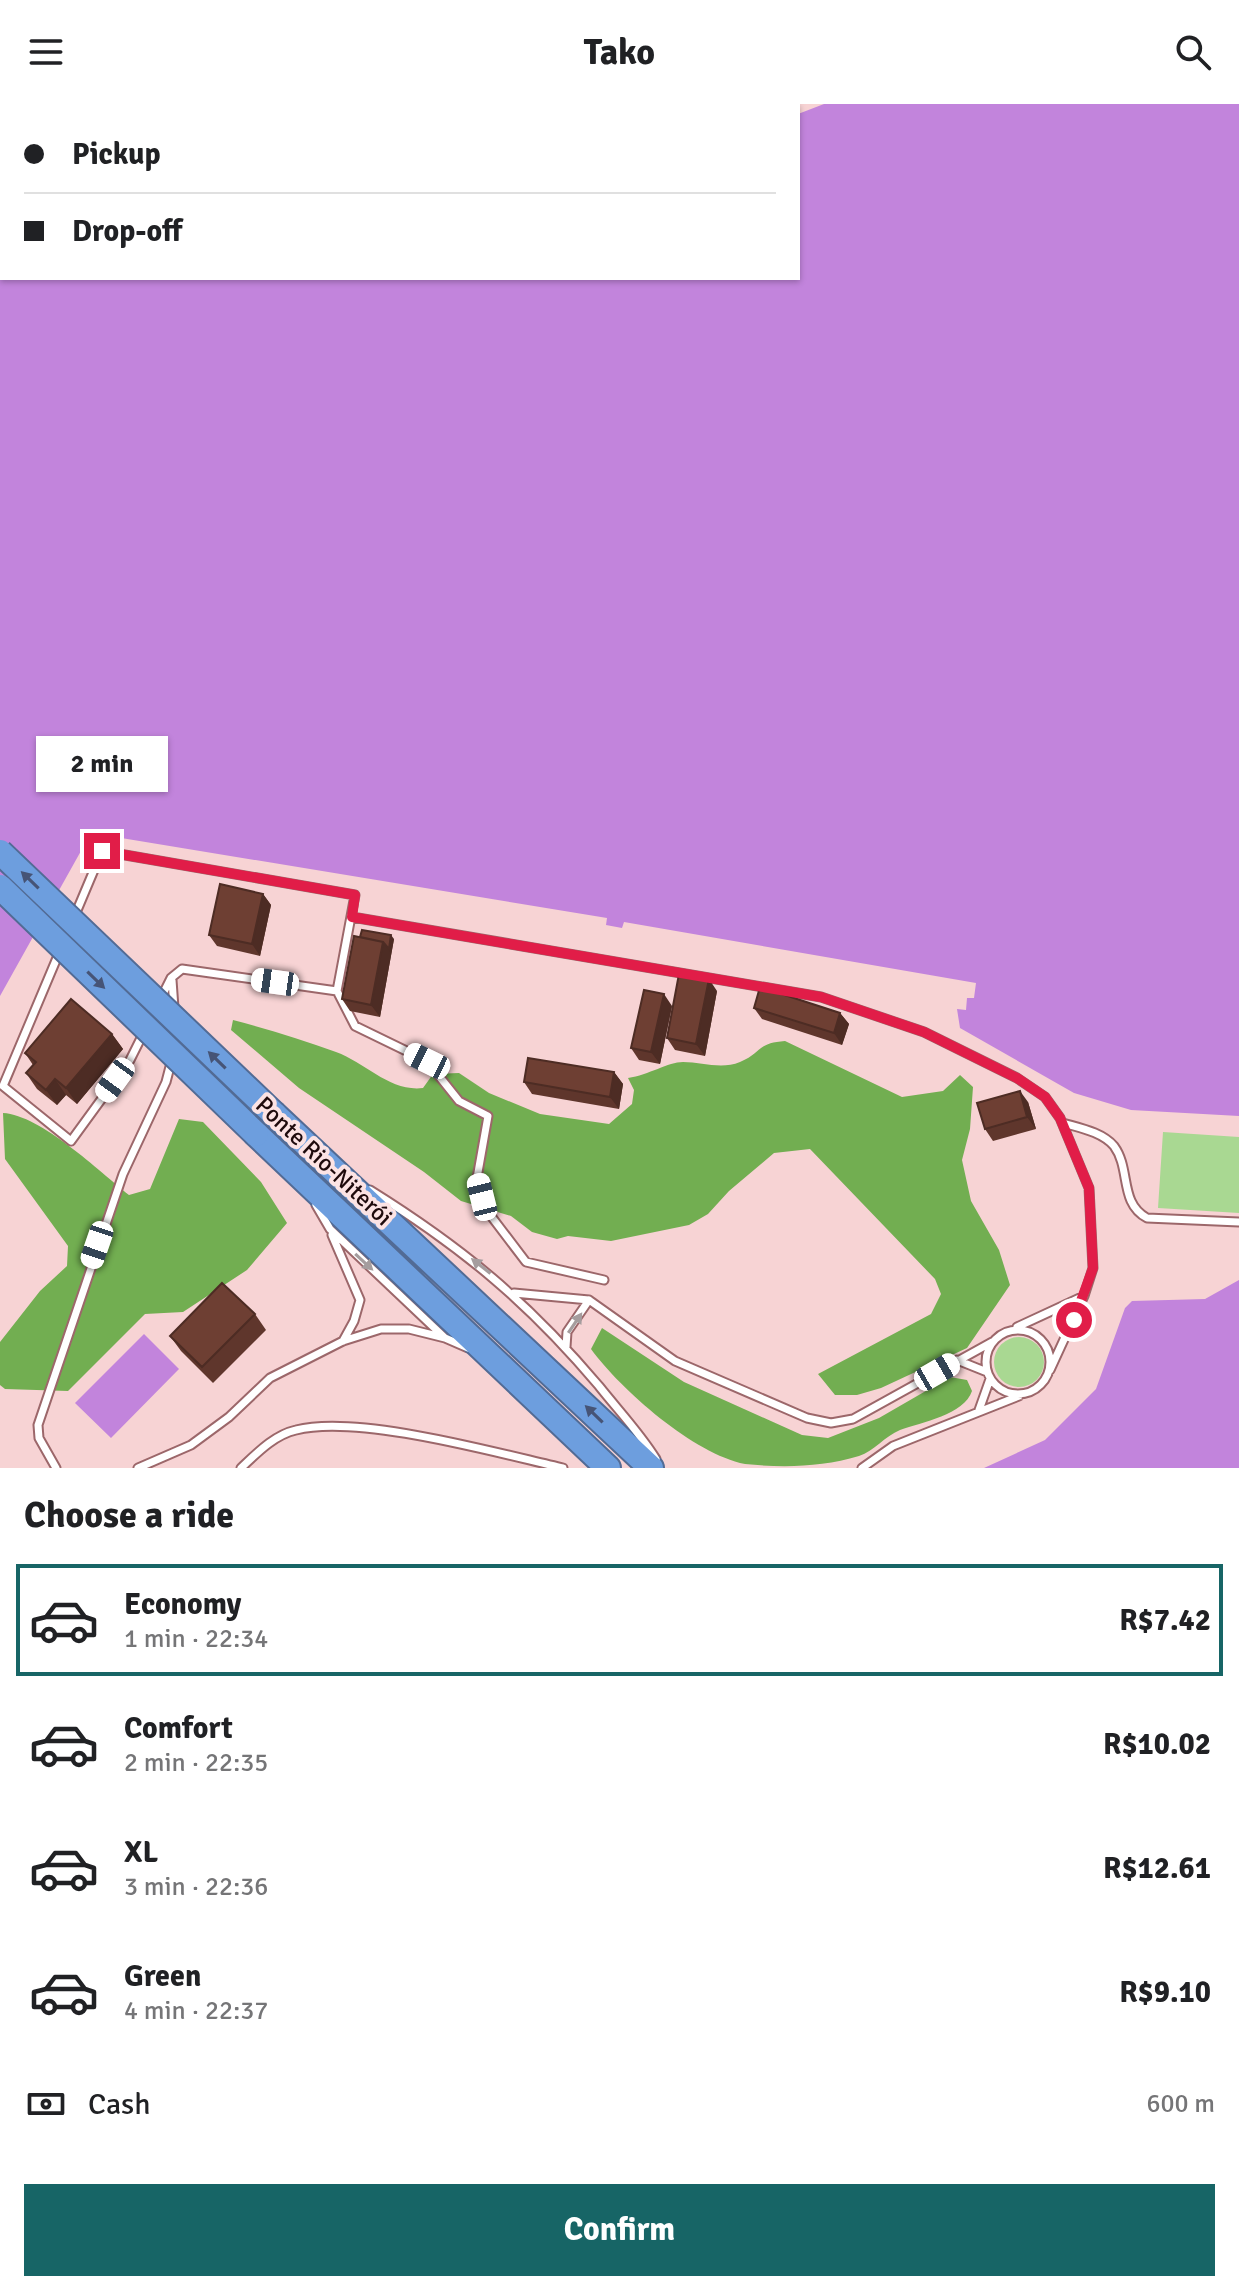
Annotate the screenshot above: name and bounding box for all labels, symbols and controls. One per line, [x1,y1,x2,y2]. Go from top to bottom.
icon: menu [24,30,68,74]
text: Tako [584,30,655,75]
icon: search [1171,30,1215,74]
text: Pickup [72,136,161,173]
text: Drop-off [72,213,182,250]
callout: 2 min [36,735,168,791]
text: 2 min [71,748,133,780]
route end [84,833,120,869]
one-way arrow [21,872,40,890]
car [250,967,300,997]
one-way arrow [86,970,105,989]
car [400,1040,454,1082]
one-way arrow [208,1052,227,1070]
car [91,1054,139,1106]
street label: Ponte Rio-Niterói [249,1090,399,1232]
car [465,1171,499,1223]
car [78,1218,116,1272]
one-way arrow [354,1252,373,1270]
one-way arrow [471,1258,491,1274]
route start [1056,1302,1092,1338]
one-way arrow [567,1312,582,1333]
car [910,1350,964,1394]
one-way arrow [585,1405,604,1424]
text: Choose a ride [24,1493,234,1538]
icon: car [28,1584,100,1656]
text: Economy [124,1586,241,1623]
text: R$7.42 [1119,1602,1211,1639]
text: 1 min · 22:34 [124,1623,268,1655]
icon: car [28,1708,100,1780]
text: Comfort [124,1710,233,1747]
text: R$10.02 [1103,1726,1211,1763]
text: 2 min · 22:35 [124,1747,268,1779]
icon: car [28,1832,100,1904]
text: XL [124,1834,158,1871]
text: R$12.61 [1103,1850,1211,1887]
text: 3 min · 22:36 [124,1871,268,1903]
icon: car [28,1956,100,2028]
text: Green [124,1958,201,1995]
text: R$9.10 [1119,1974,1211,2011]
text: 4 min · 22:37 [124,1995,268,2027]
icon: cash [24,2082,68,2126]
text: Cash [88,2086,151,2123]
text: 600 m [1146,2088,1215,2120]
button: Confirm [24,2184,1215,2276]

